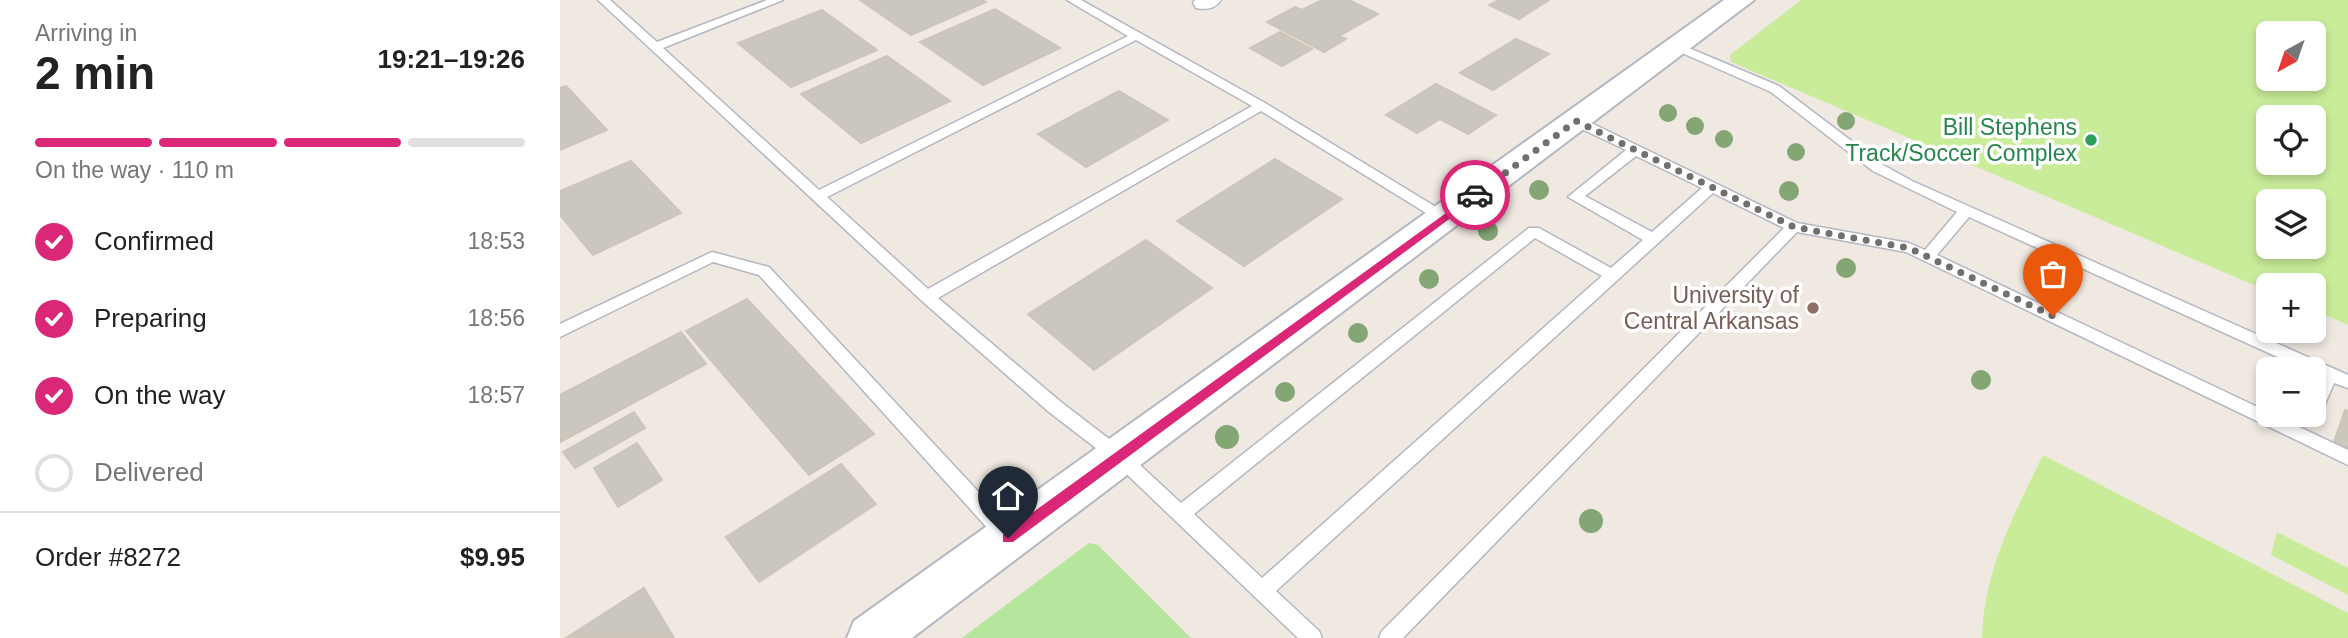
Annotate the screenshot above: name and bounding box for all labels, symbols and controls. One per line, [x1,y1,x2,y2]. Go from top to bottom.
text: Arriving in [35,20,137,46]
north arrow [2256,21,2326,91]
map controls [2256,21,2326,427]
text: 19:21–19:26 [378,44,525,74]
text: 2 min [35,47,155,99]
button: locate [2256,105,2326,175]
place label: Bill Stephens Track/Soccer Complex [1845,114,2077,166]
marker: Bill Stephens Track/Soccer Complex [2083,132,2099,148]
text: On the way · 110 m [35,157,234,183]
courier [1440,160,1510,230]
icon: car [1456,176,1494,214]
button: layers [2256,189,2326,259]
icon: check [35,223,73,261]
text: Confirmed [94,226,214,256]
text: 18:53 [467,228,525,254]
pin [2023,244,2083,316]
icon: bag [2034,255,2072,293]
button: + [2256,273,2326,343]
place label: University of Central Arkansas [1624,282,1800,334]
icon: check [35,300,73,338]
marker: University of Central Arkansas [1805,300,1821,316]
text: Preparing [94,303,207,333]
text: 18:56 [467,305,525,331]
button: − [2256,357,2326,427]
icon: check [35,377,73,415]
text: On the way [94,380,226,410]
text: 18:57 [467,382,525,408]
text: Delivered [94,457,204,487]
pin [978,466,1038,538]
icon: home [989,477,1027,515]
text: Order #8272 [35,542,181,572]
text: $9.95 [460,542,525,572]

